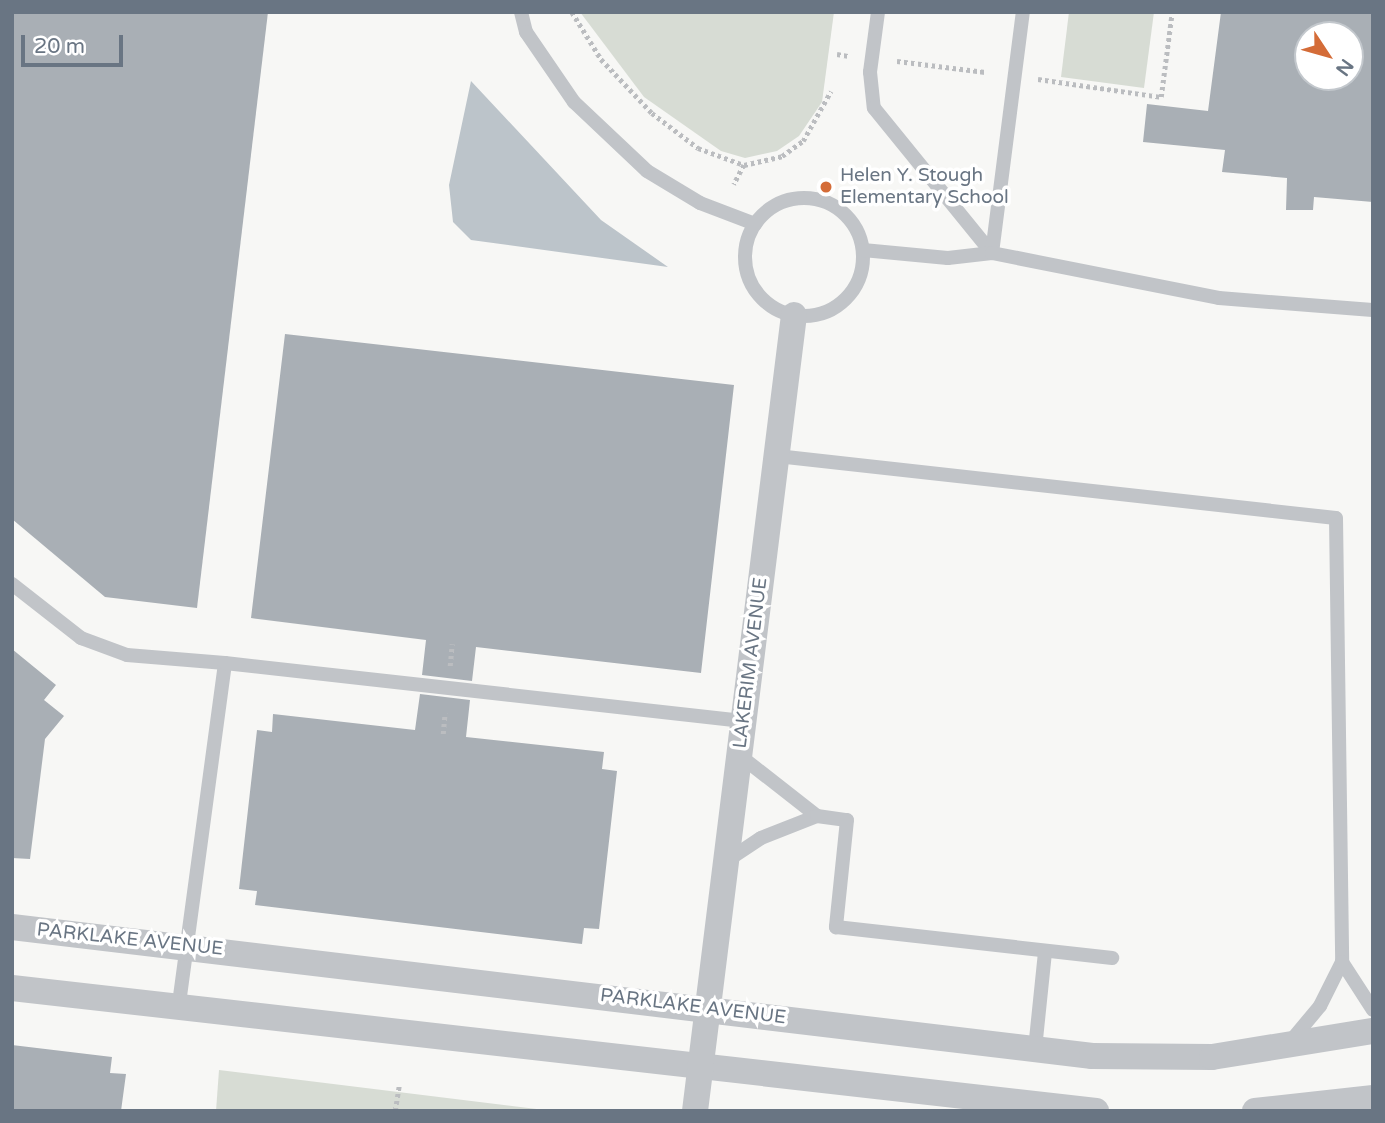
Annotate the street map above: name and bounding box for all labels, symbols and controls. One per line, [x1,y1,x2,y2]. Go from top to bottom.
scale bar [24,21,126,65]
north arrow [1294,21,1364,91]
text: 20 m [34,34,85,59]
text: N [1331,55,1358,80]
place label: Helen Y. Stough Elementary School [840,165,1009,209]
marker: Helen Y. Stough Elementary School [818,179,834,195]
street label: LAKERIM AVENUE [729,576,773,750]
street label: PARKLAKE AVENUE [36,919,224,961]
street label: PARKLAKE AVENUE [599,984,787,1030]

